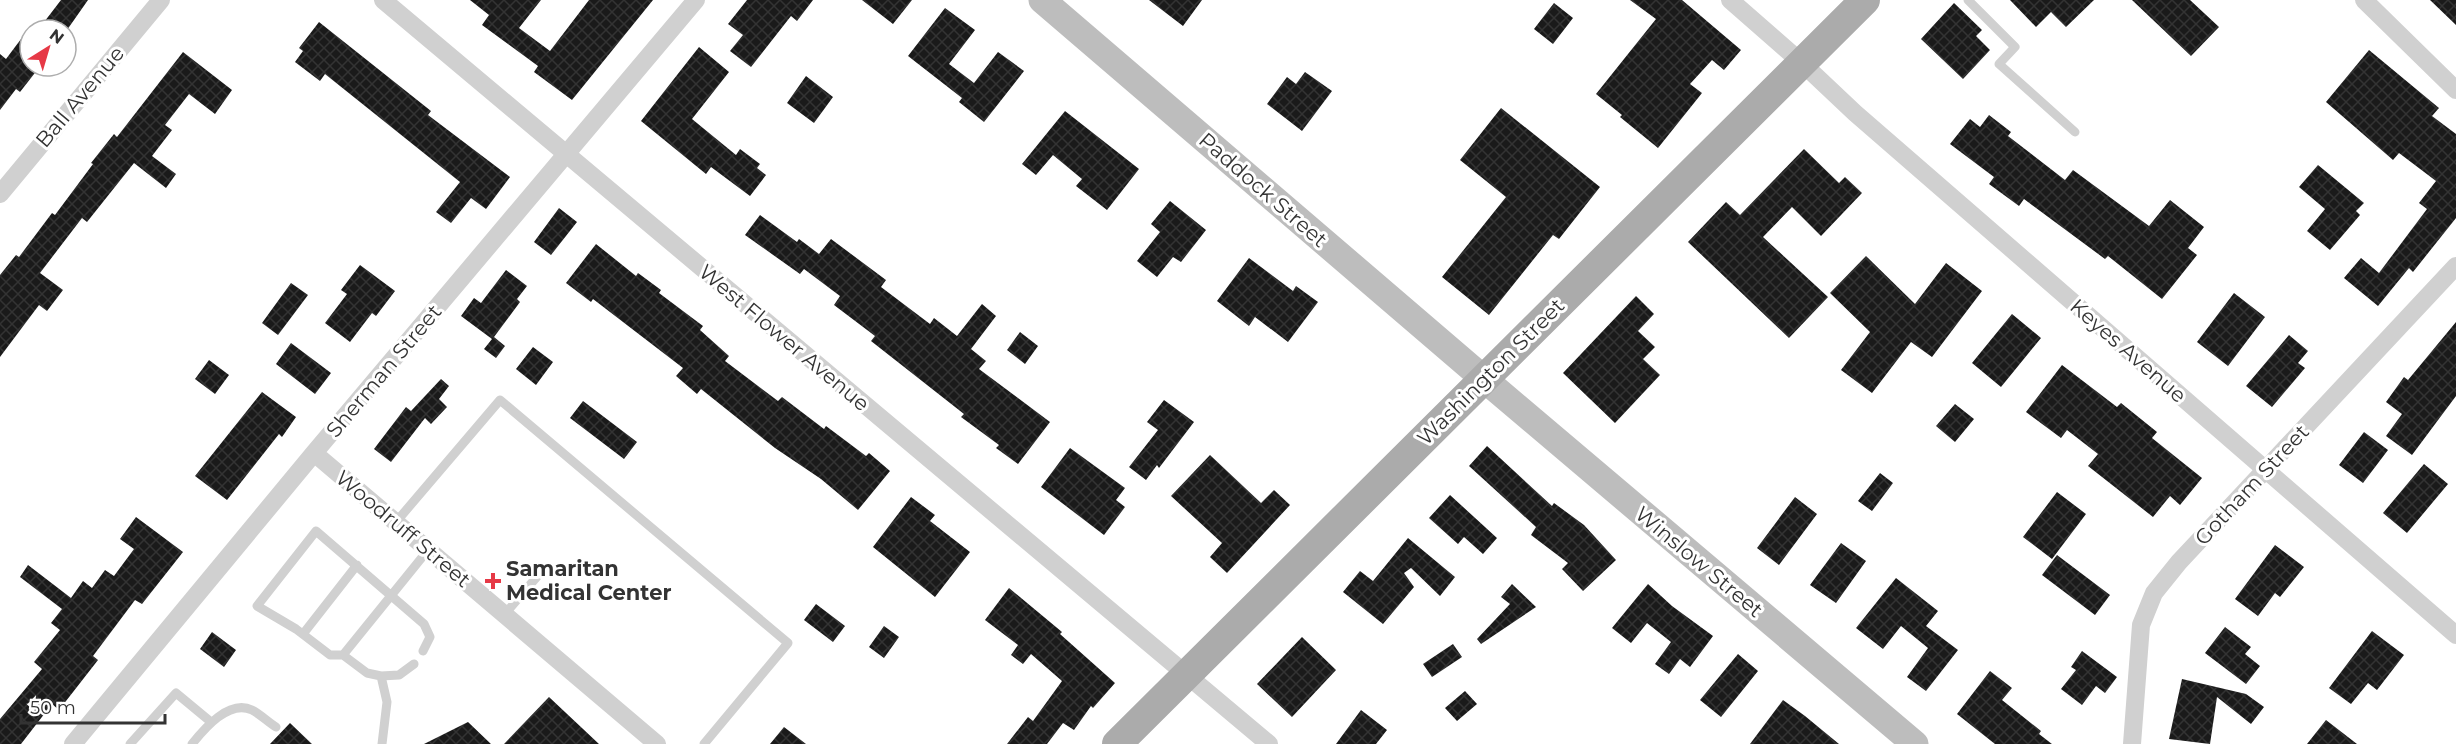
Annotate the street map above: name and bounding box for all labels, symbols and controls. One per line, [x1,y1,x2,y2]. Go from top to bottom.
north arrow [18,18,78,78]
text: N [46,25,68,48]
street label: Ball Avenue [30,41,129,152]
street label: Paddock Street [1194,127,1333,252]
street label: West Flower Avenue [694,259,875,416]
street label: Washington Street [1412,293,1569,450]
street label: Keyes Avenue [2065,293,2192,408]
street label: Sherman Street [321,299,447,442]
street label: Gotham Street [2189,419,2314,550]
street label: Woodruff Street [331,465,476,592]
street label: Winslow Street [1630,501,1768,622]
place label: Samaritan Medical Center [506,556,671,605]
marker: Samaritan Medical Center [484,572,502,590]
scale bar [21,687,165,725]
text: 50 m [30,697,76,719]

